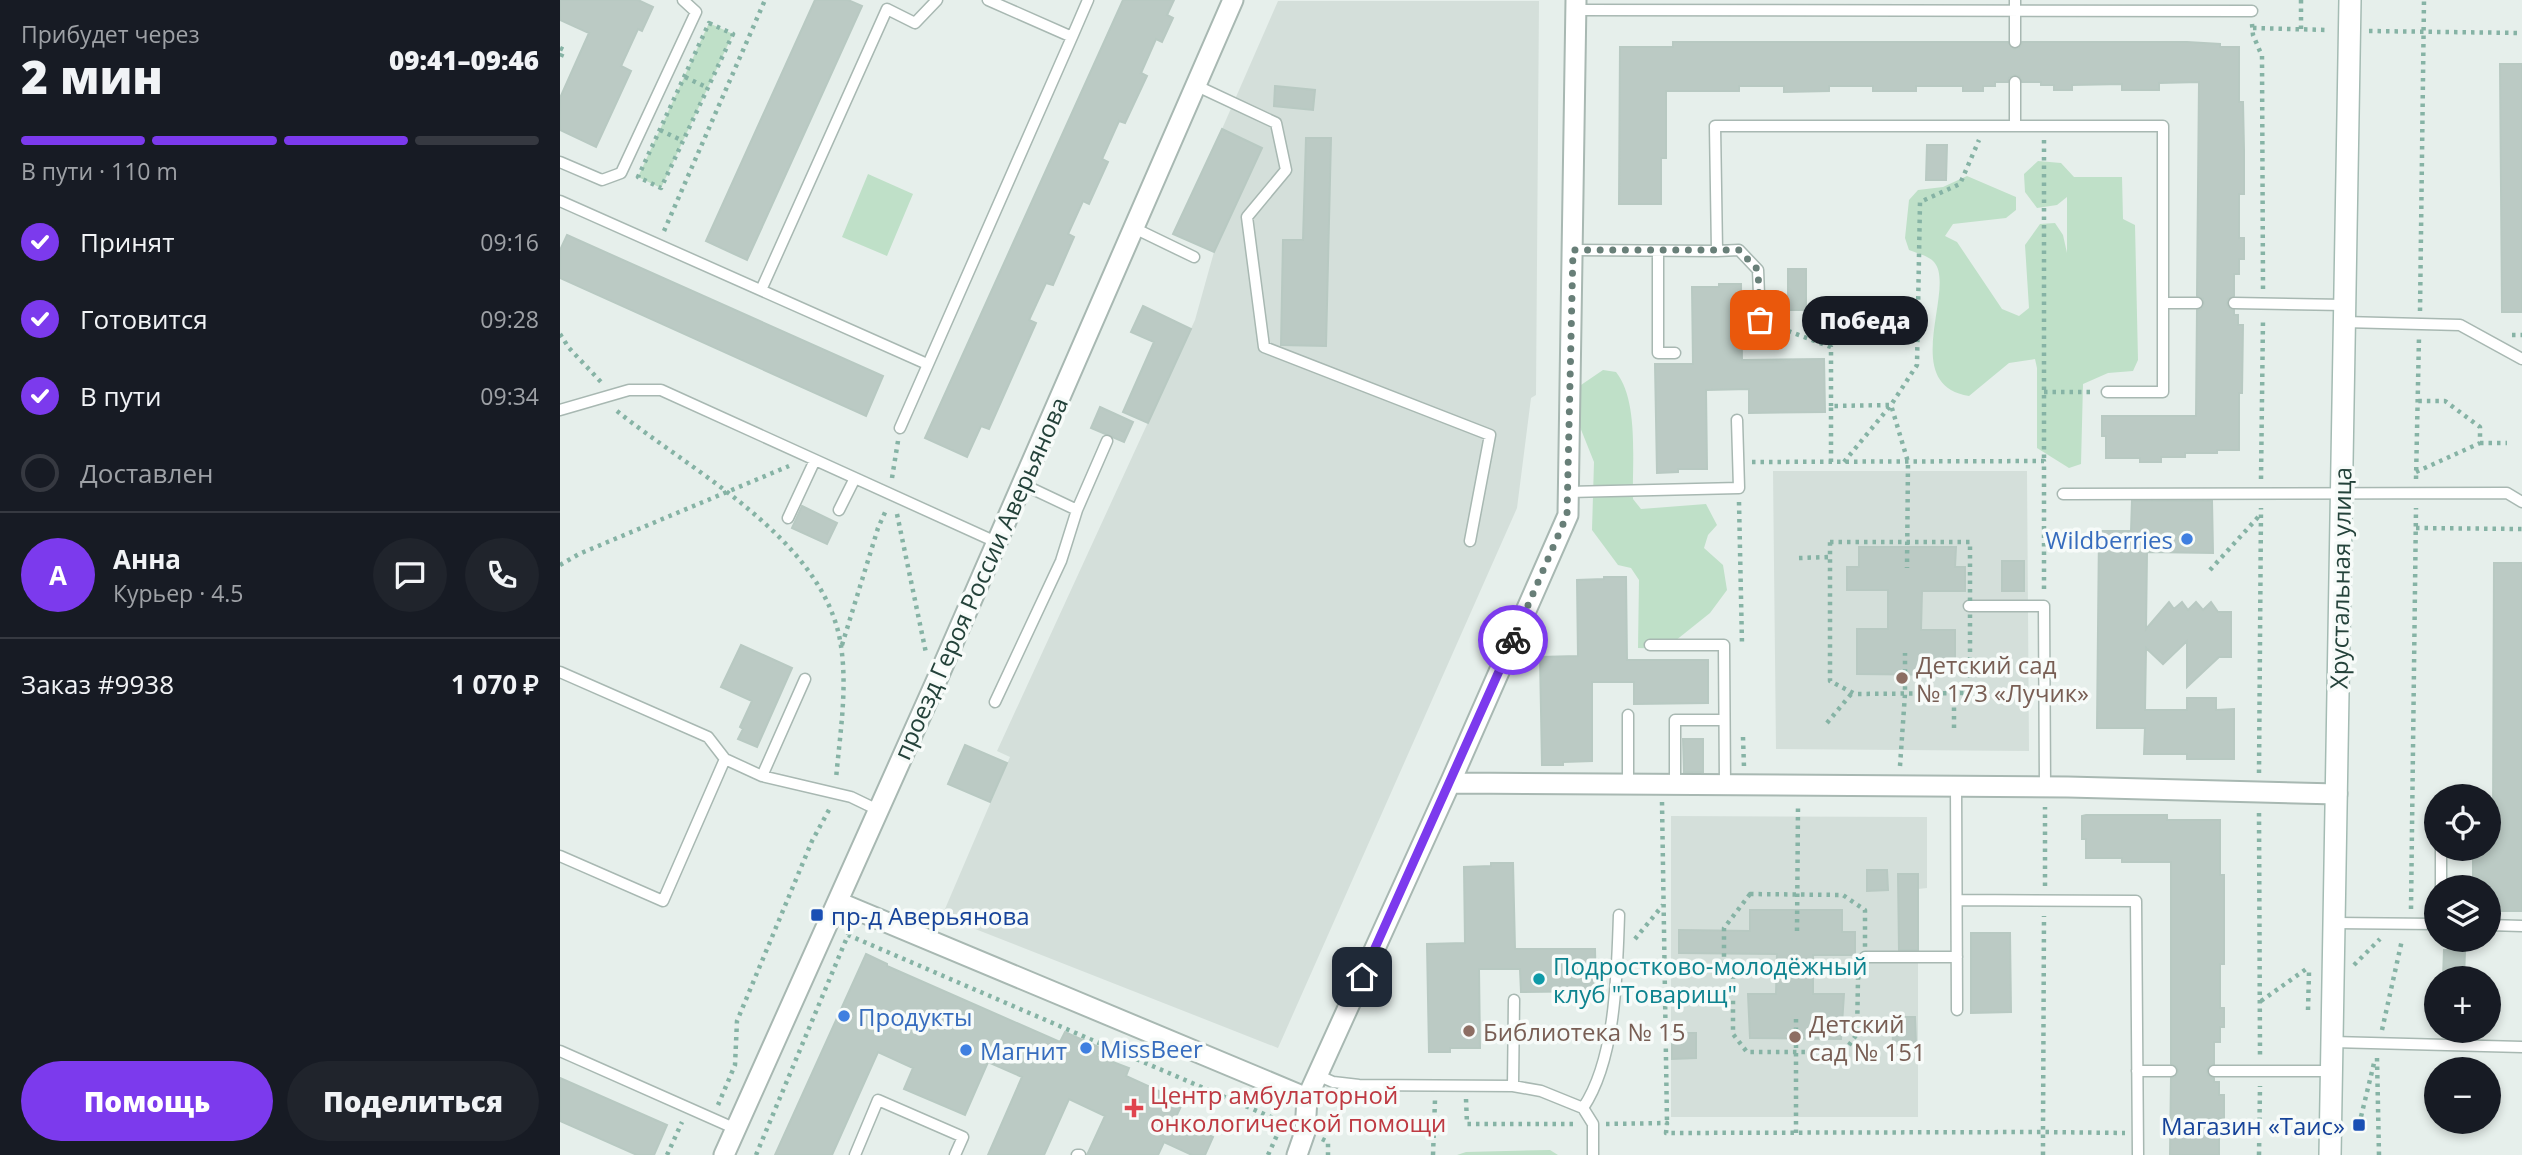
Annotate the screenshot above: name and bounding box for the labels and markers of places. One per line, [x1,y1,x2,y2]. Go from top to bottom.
pin [1730,290,1790,350]
callout: Победа [1802,296,1928,344]
place label: Wildberries [2045,523,2173,556]
marker: Wildberries [2179,531,2195,547]
place label: Детский сад № 173 «Лучик» [1916,648,2089,709]
marker: Детский сад № 173 «Лучик» [1894,670,1910,686]
place label: пр-д Аверьянова [831,899,1030,932]
marker: пр-д Аверьянова [809,907,825,923]
pin [1332,947,1392,1007]
place label: Подростково-молодёжный клуб "Товарищ" [1553,949,1867,1010]
marker: Подростково-молодёжный клуб "Товарищ" [1531,971,1547,987]
place label: Продукты [858,1000,973,1033]
place label: Детский сад № 151 [1809,1007,1926,1068]
marker: Продукты [836,1008,852,1024]
place label: Библиотека № 15 [1483,1015,1686,1048]
marker: Библиотека № 15 [1461,1023,1477,1039]
marker: Детский сад № 151 [1787,1029,1803,1045]
place label: MissBeer [1100,1032,1203,1065]
place label: Магнит [980,1034,1067,1067]
marker: MissBeer [1078,1040,1094,1056]
marker: Магнит [958,1042,974,1058]
place label: Центр амбулаторной онкологической помощи [1150,1078,1446,1139]
marker: Центр амбулаторной онкологической помощи [1124,1098,1144,1118]
place label: Магазин «Таис» [2161,1109,2345,1142]
marker: Магазин «Таис» [2351,1117,2367,1133]

